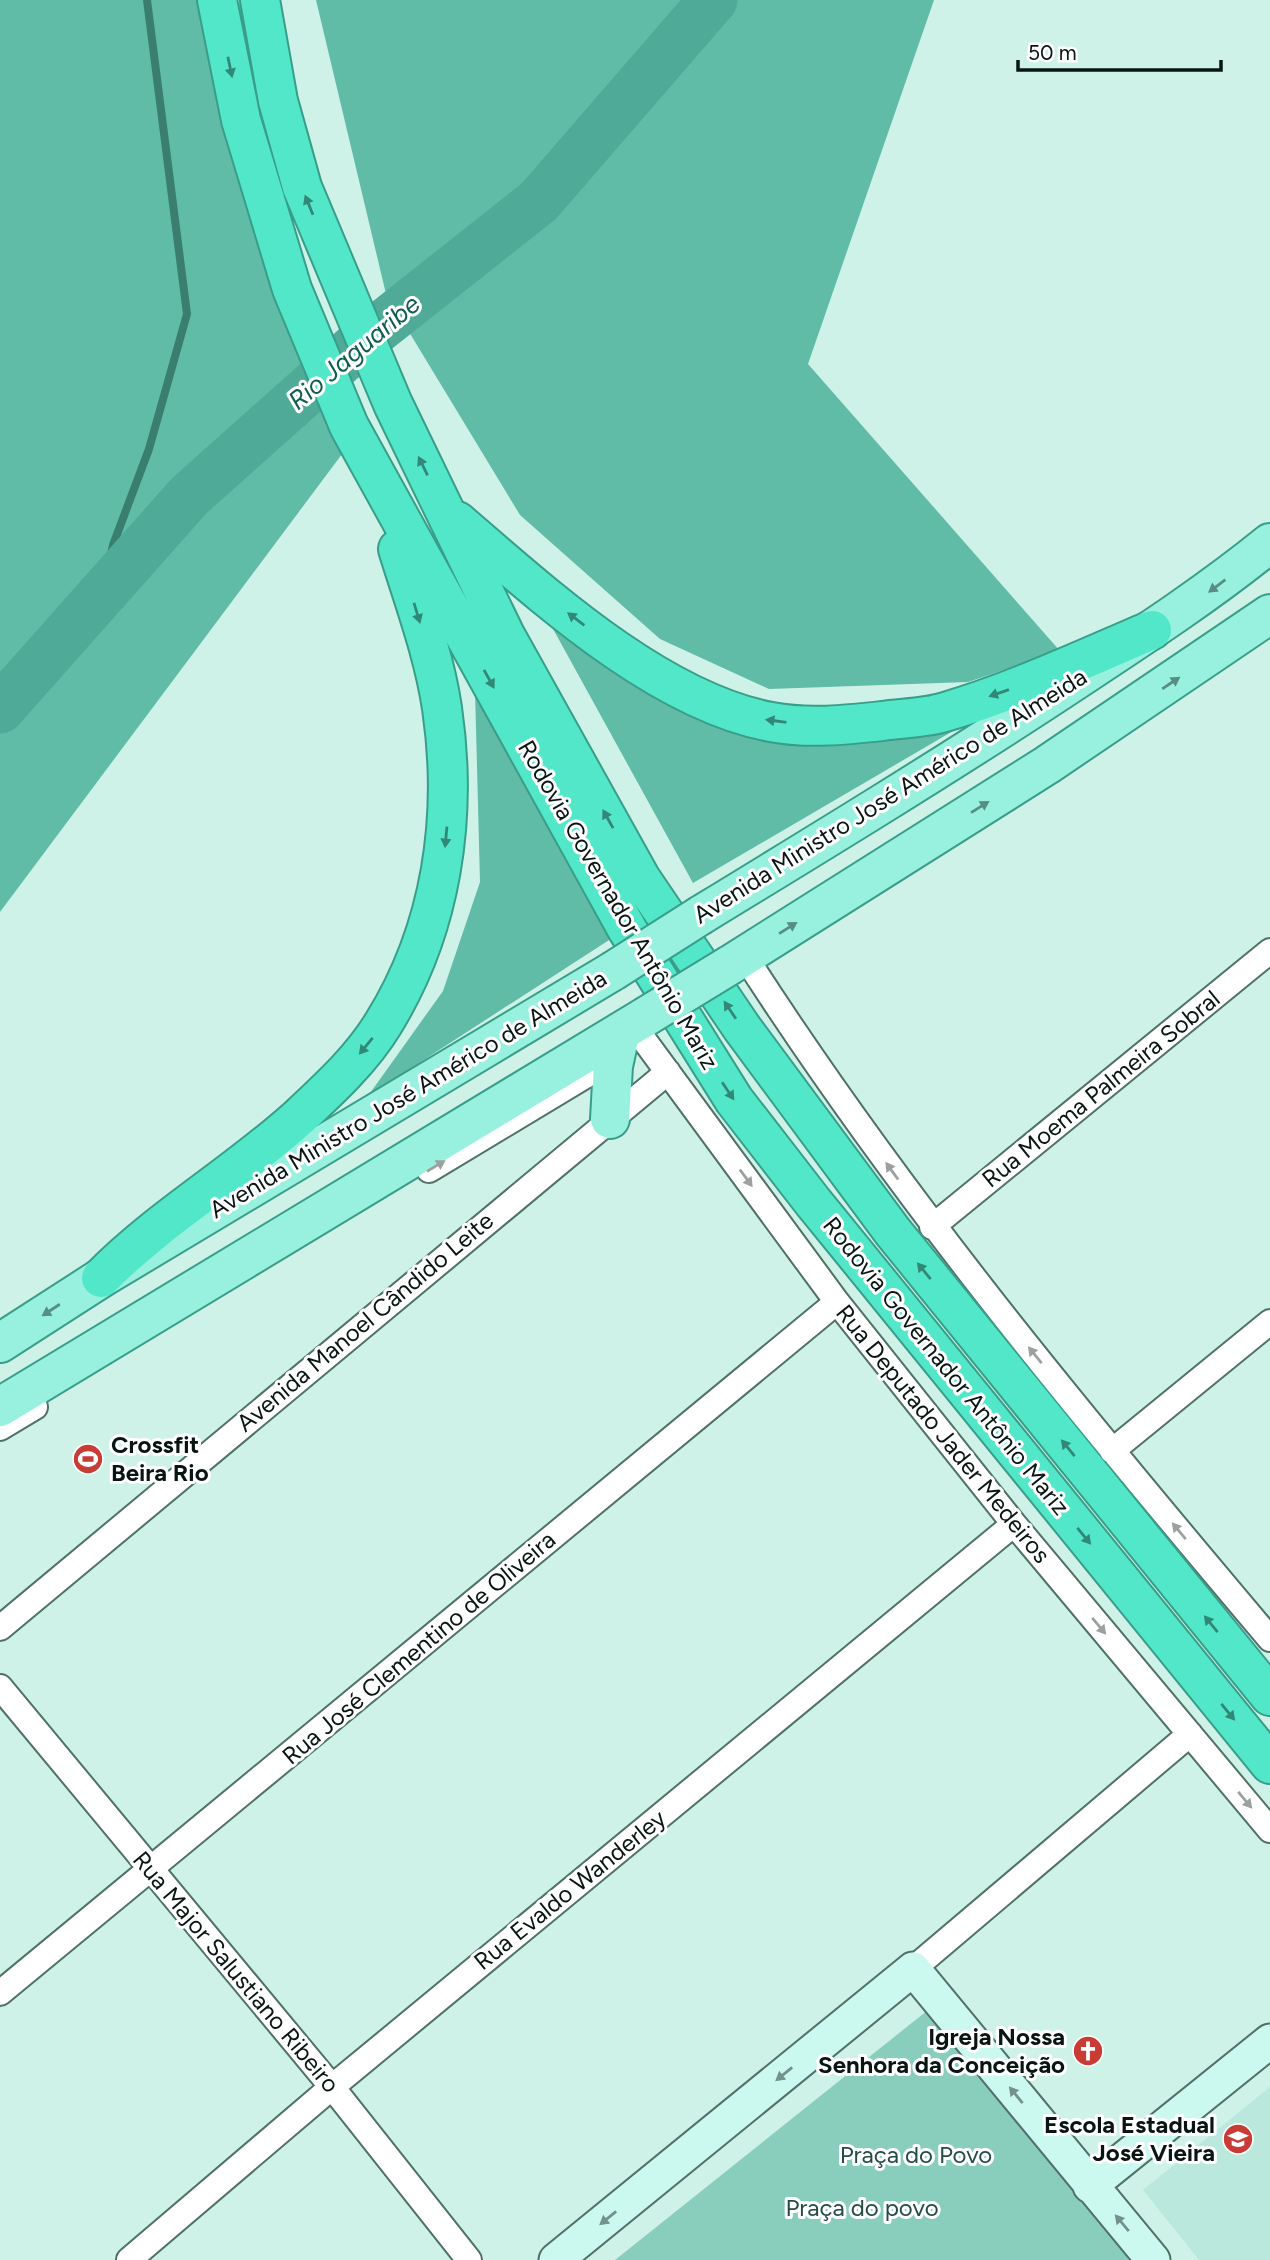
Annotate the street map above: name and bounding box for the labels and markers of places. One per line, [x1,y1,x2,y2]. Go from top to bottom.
place label: Crossfit Beira Rio [111,1430,209,1487]
sports icon: Crossfit Beira Rio [71,1442,105,1476]
place label: Igreja Nossa Senhora da Conceição [818,2022,1065,2079]
church icon: Igreja Nossa Senhora da Conceição [1071,2034,1105,2068]
place label: Escola Estadual José Vieira [1044,2110,1215,2167]
school or university icon: Escola Estadual José Vieira [1221,2122,1255,2156]

